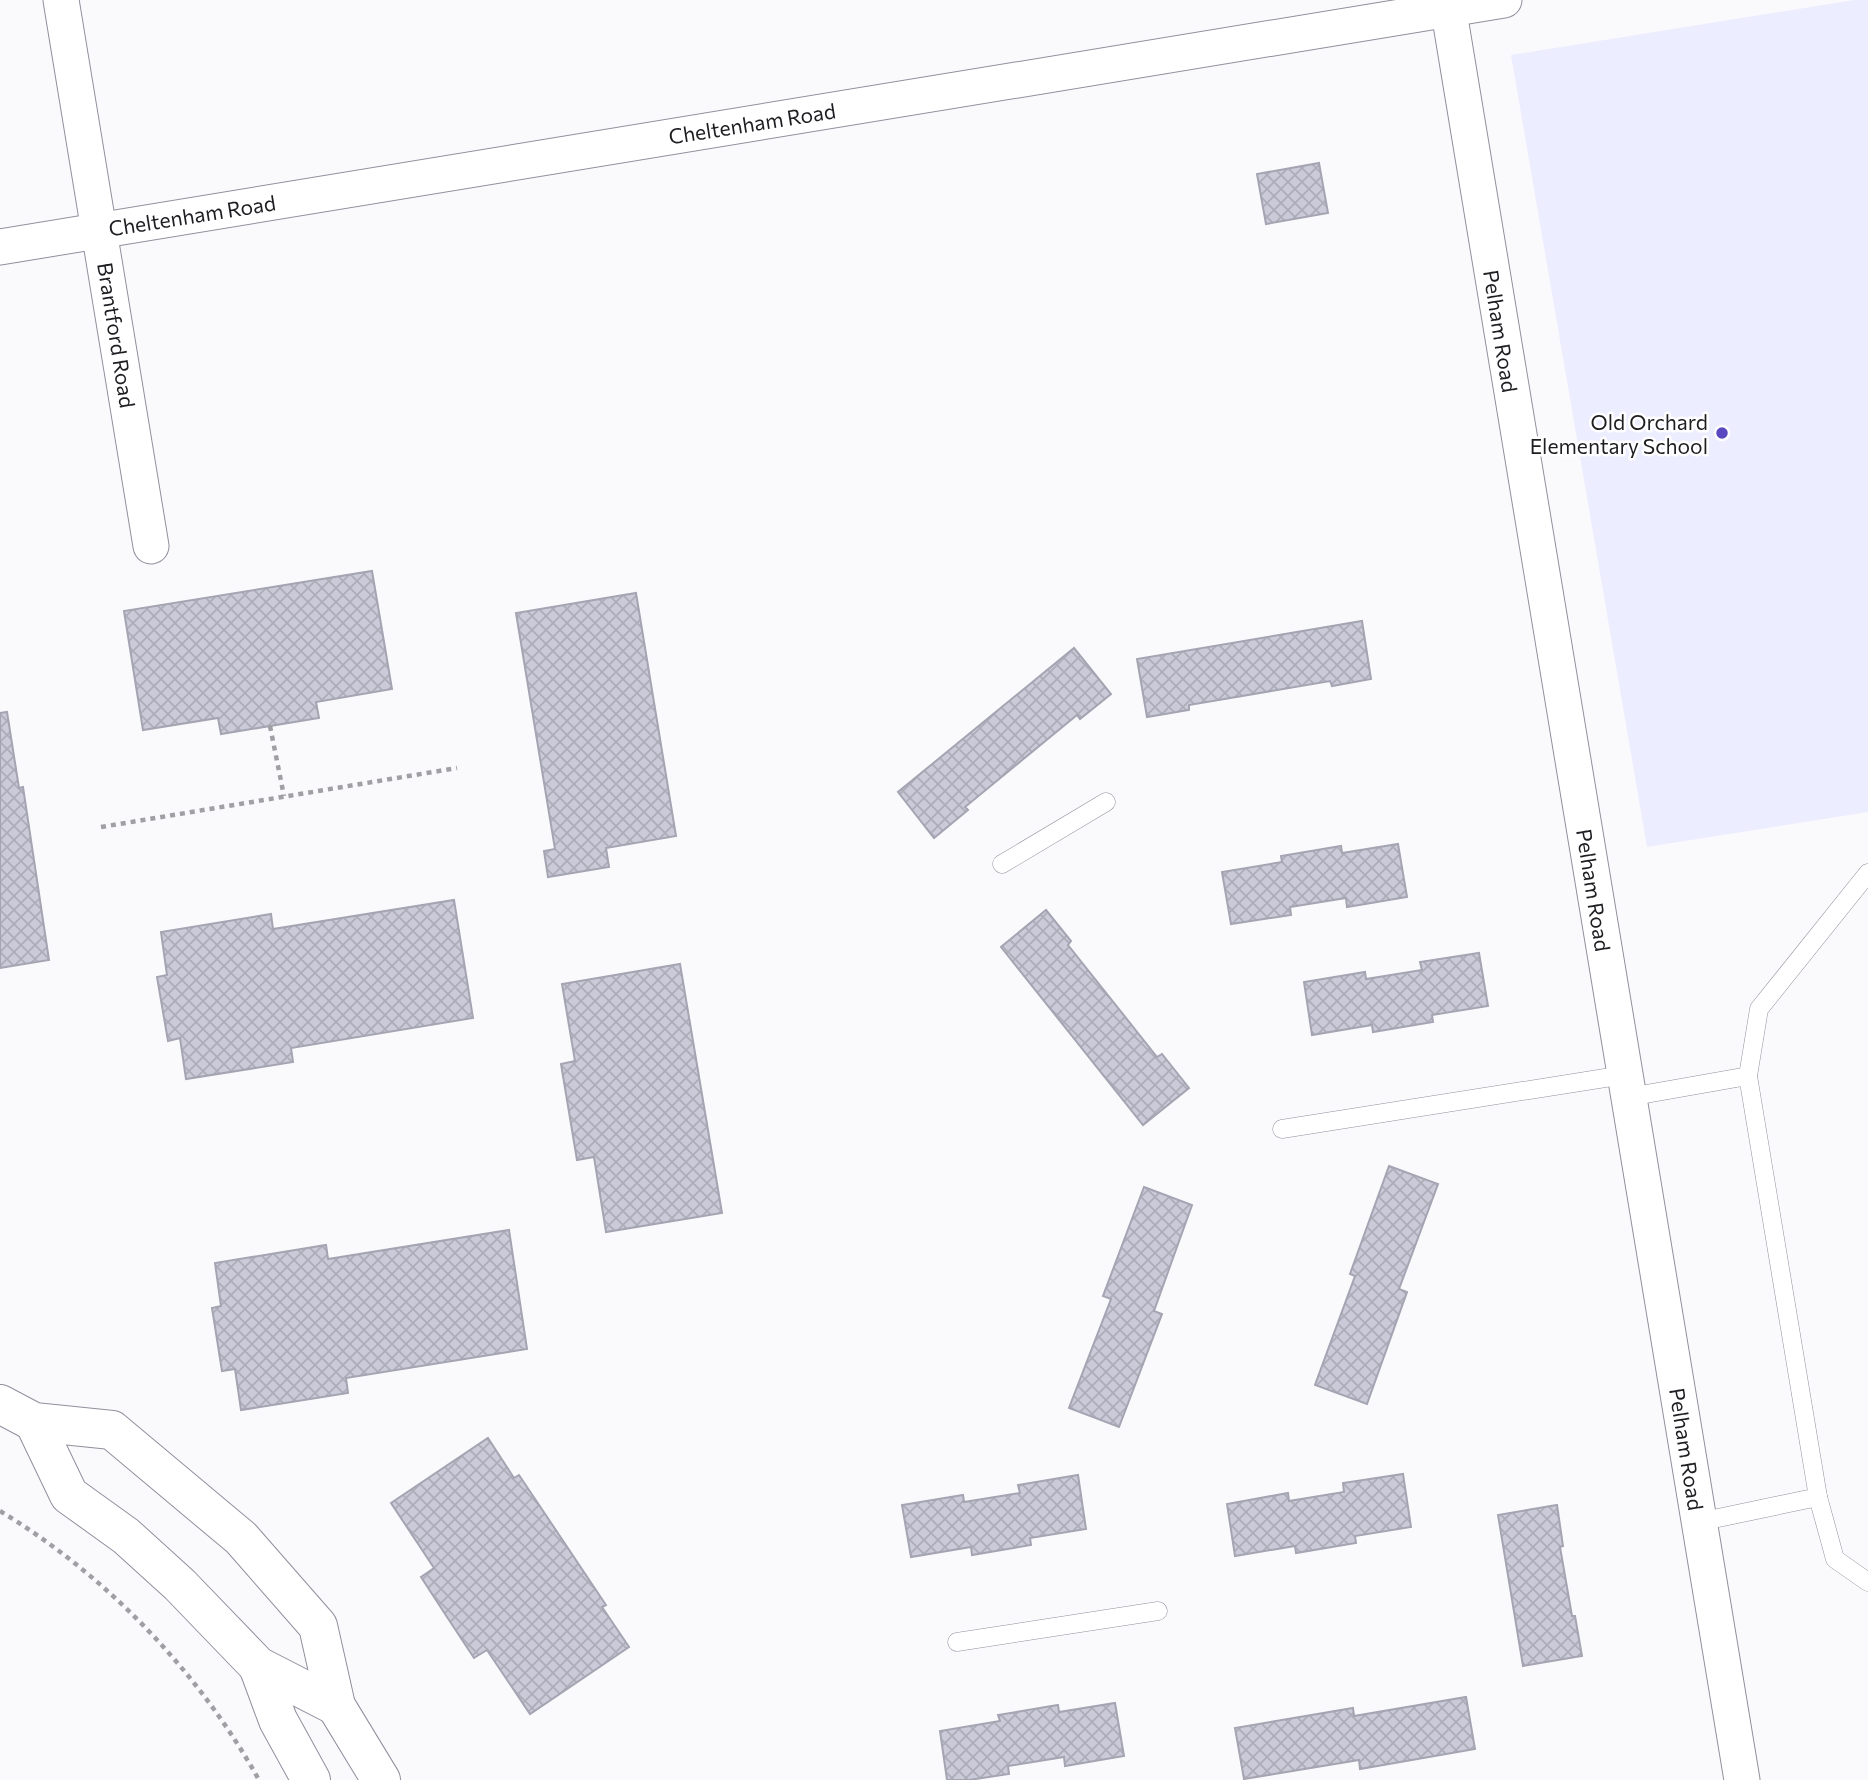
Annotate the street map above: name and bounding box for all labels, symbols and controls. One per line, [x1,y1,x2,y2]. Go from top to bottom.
street label: Cheltenham Road [667,97,837,149]
street label: Cheltenham Road [107,189,277,241]
street label: Brantford Road [93,260,141,410]
street label: Pelham Road [1479,268,1523,394]
place label: Old Orchard Elementary School [1530,409,1708,458]
marker: Old Orchard Elementary School [1714,425,1730,441]
street label: Pelham Road [1572,827,1616,953]
street label: Pelham Road [1665,1386,1709,1512]

